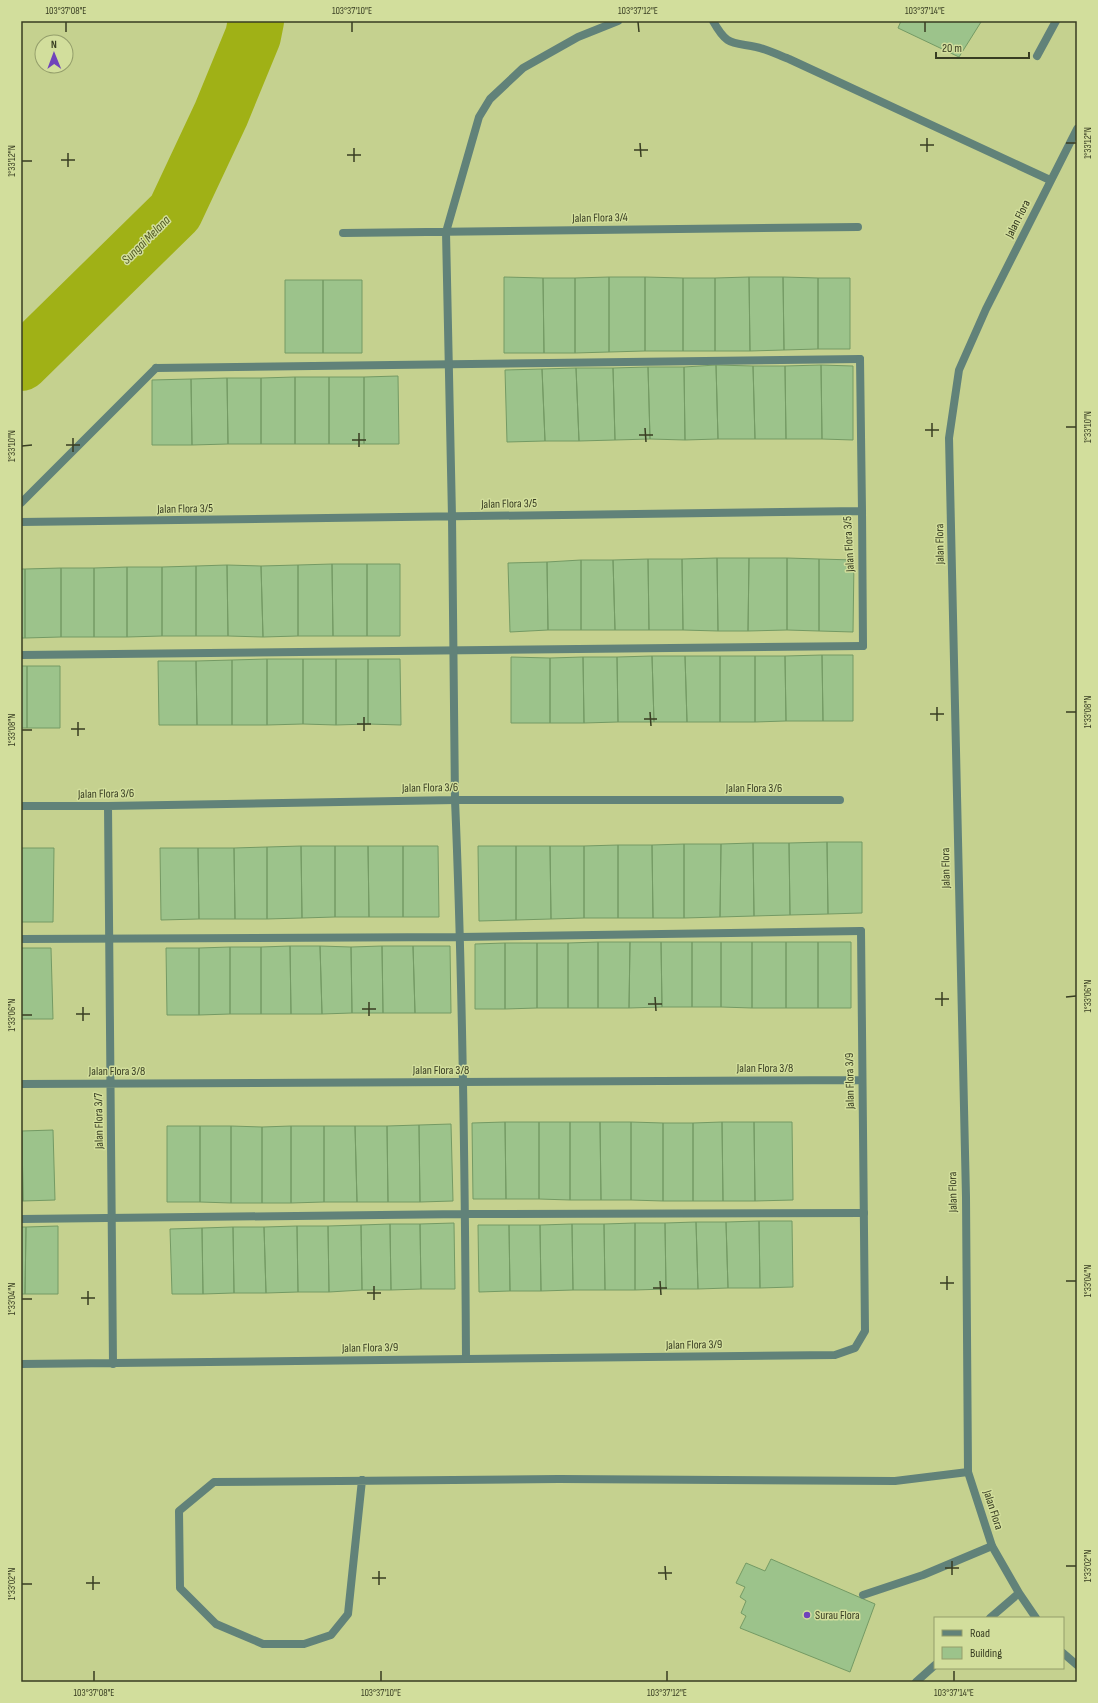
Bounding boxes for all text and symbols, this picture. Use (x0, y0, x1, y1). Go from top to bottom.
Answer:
text: 103°37'08"E (46, 5, 86, 17)
text: 103°37'10"E (332, 5, 372, 17)
text: 103°37'12"E (618, 5, 658, 17)
text: 103°37'14"E (905, 5, 945, 17)
north arrow (34, 34, 74, 74)
scale bar (936, 34, 1029, 60)
text: N (51, 38, 57, 51)
text: 20 m (942, 41, 962, 56)
text: 1°33'12"N (1082, 127, 1094, 159)
text: 1°33'12"N (6, 145, 18, 177)
street label: Jalan Flora (1002, 197, 1034, 241)
street label: Jalan Flora 3/4 (571, 210, 628, 226)
water label: Sungai Melana (118, 212, 174, 268)
text: 1°33'10"N (1082, 411, 1094, 443)
text: 1°33'10"N (6, 430, 18, 462)
street label: Jalan Flora 3/5 (480, 496, 537, 512)
street label: Jalan Flora 3/5 (156, 501, 213, 517)
street label: Jalan Flora 3/5 (840, 516, 858, 573)
street label: Jalan Flora (932, 523, 948, 565)
text: 1°33'08"N (1082, 696, 1094, 728)
text: 1°33'08"N (6, 714, 18, 746)
street label: Jalan Flora 3/6 (401, 780, 458, 796)
street label: Jalan Flora 3/6 (725, 781, 782, 796)
street label: Jalan Flora 3/6 (77, 786, 134, 802)
street label: Jalan Flora (938, 847, 954, 889)
text: 1°33'06"N (1082, 980, 1094, 1012)
text: 1°33'06"N (6, 999, 18, 1031)
street label: Jalan Flora 3/9 (842, 1053, 858, 1110)
street label: Jalan Flora 3/8 (736, 1061, 793, 1076)
street label: Jalan Flora 3/8 (412, 1063, 469, 1078)
street label: Jalan Flora 3/8 (88, 1064, 145, 1079)
street label: Jalan Flora 3/7 (91, 1093, 107, 1150)
street label: Jalan Flora (945, 1171, 961, 1213)
text: 1°33'04"N (1082, 1265, 1094, 1297)
text: 1°33'04"N (6, 1283, 18, 1315)
street label: Jalan Flora 3/9 (665, 1337, 722, 1353)
street label: Jalan Flora 3/9 (341, 1340, 398, 1356)
street label: Jalan Flora (979, 1487, 1007, 1532)
text: 1°33'02"N (1082, 1550, 1094, 1582)
text: 1°33'02"N (6, 1568, 18, 1600)
place label: Surau Flora (815, 1608, 860, 1623)
marker: Surau Flora (802, 1610, 812, 1620)
legend (934, 1617, 1064, 1669)
text: Road (970, 1626, 990, 1641)
text: Building (970, 1646, 1002, 1661)
text: 103°37'08"E (74, 1687, 114, 1699)
text: 103°37'10"E (361, 1687, 401, 1699)
text: 103°37'12"E (647, 1687, 687, 1699)
text: 103°37'14"E (934, 1687, 974, 1699)

